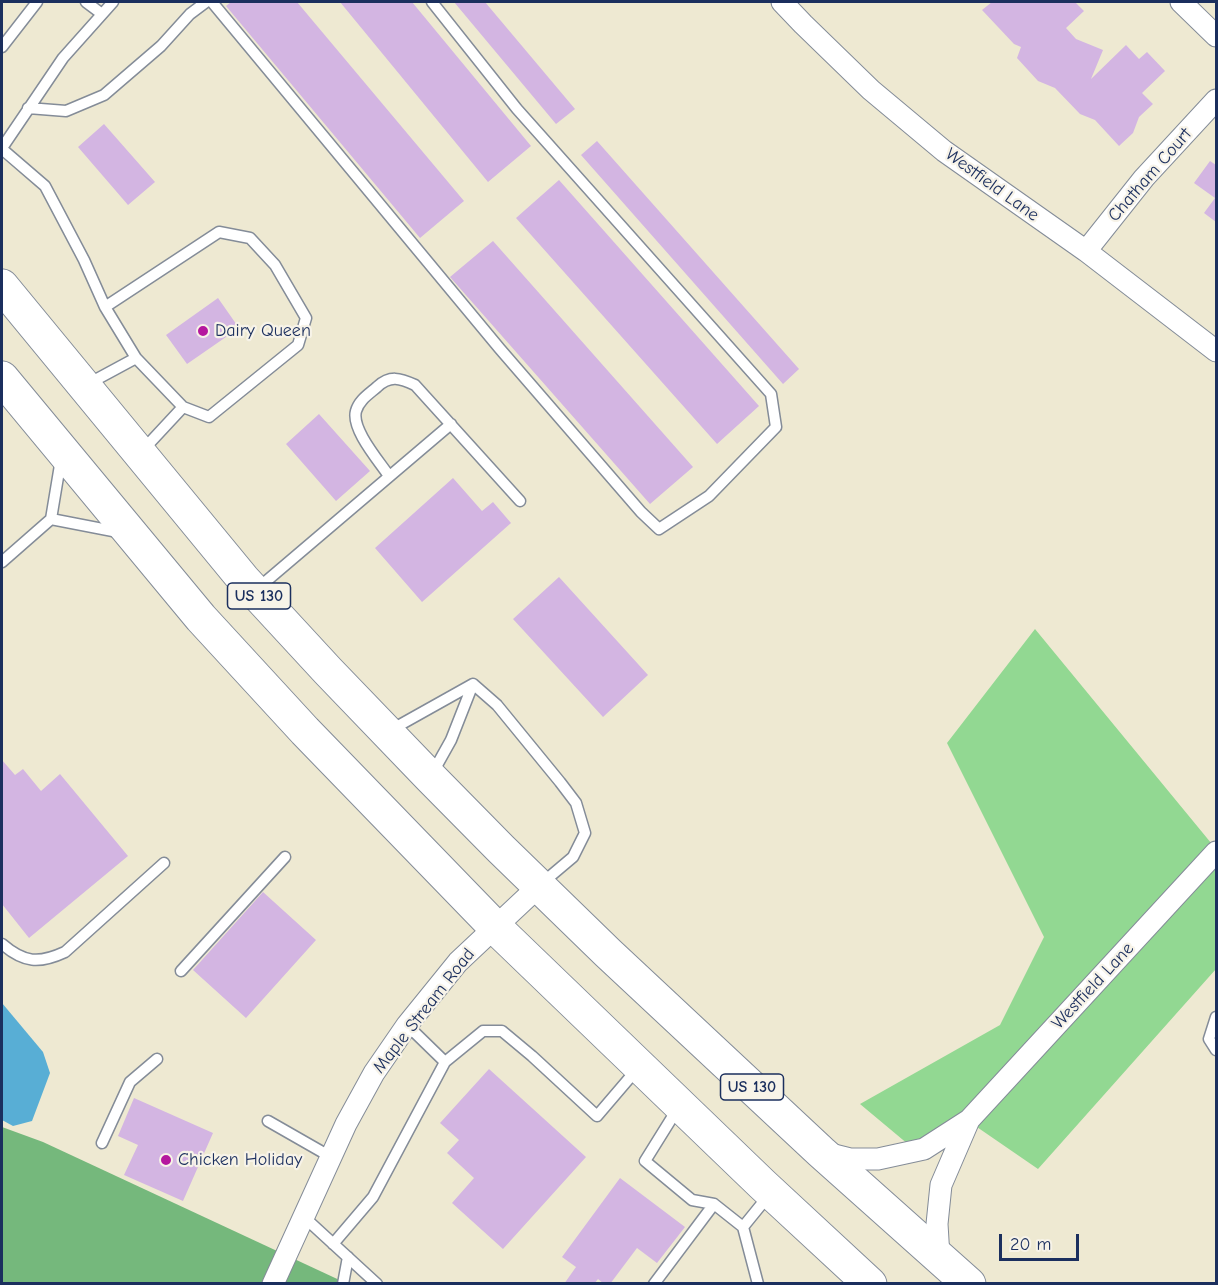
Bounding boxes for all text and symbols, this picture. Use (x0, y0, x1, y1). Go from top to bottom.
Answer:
street label: Chatham Court (1103, 124, 1197, 226)
street label: Westfield Lane (941, 144, 1043, 226)
place label: Dairy Queen (215, 320, 311, 342)
marker: Dairy Queen (196, 324, 210, 338)
road number: US 130 (228, 583, 290, 609)
street label: Westfield Lane (1047, 938, 1139, 1034)
street label: Maple Stream Road (368, 944, 480, 1078)
road number: US 130 (720, 1074, 783, 1100)
place label: Chicken Holiday (178, 1149, 302, 1171)
marker: Chicken Holiday (159, 1153, 173, 1167)
scale bar (1002, 1222, 1082, 1260)
text: 20 m (1010, 1234, 1051, 1255)

